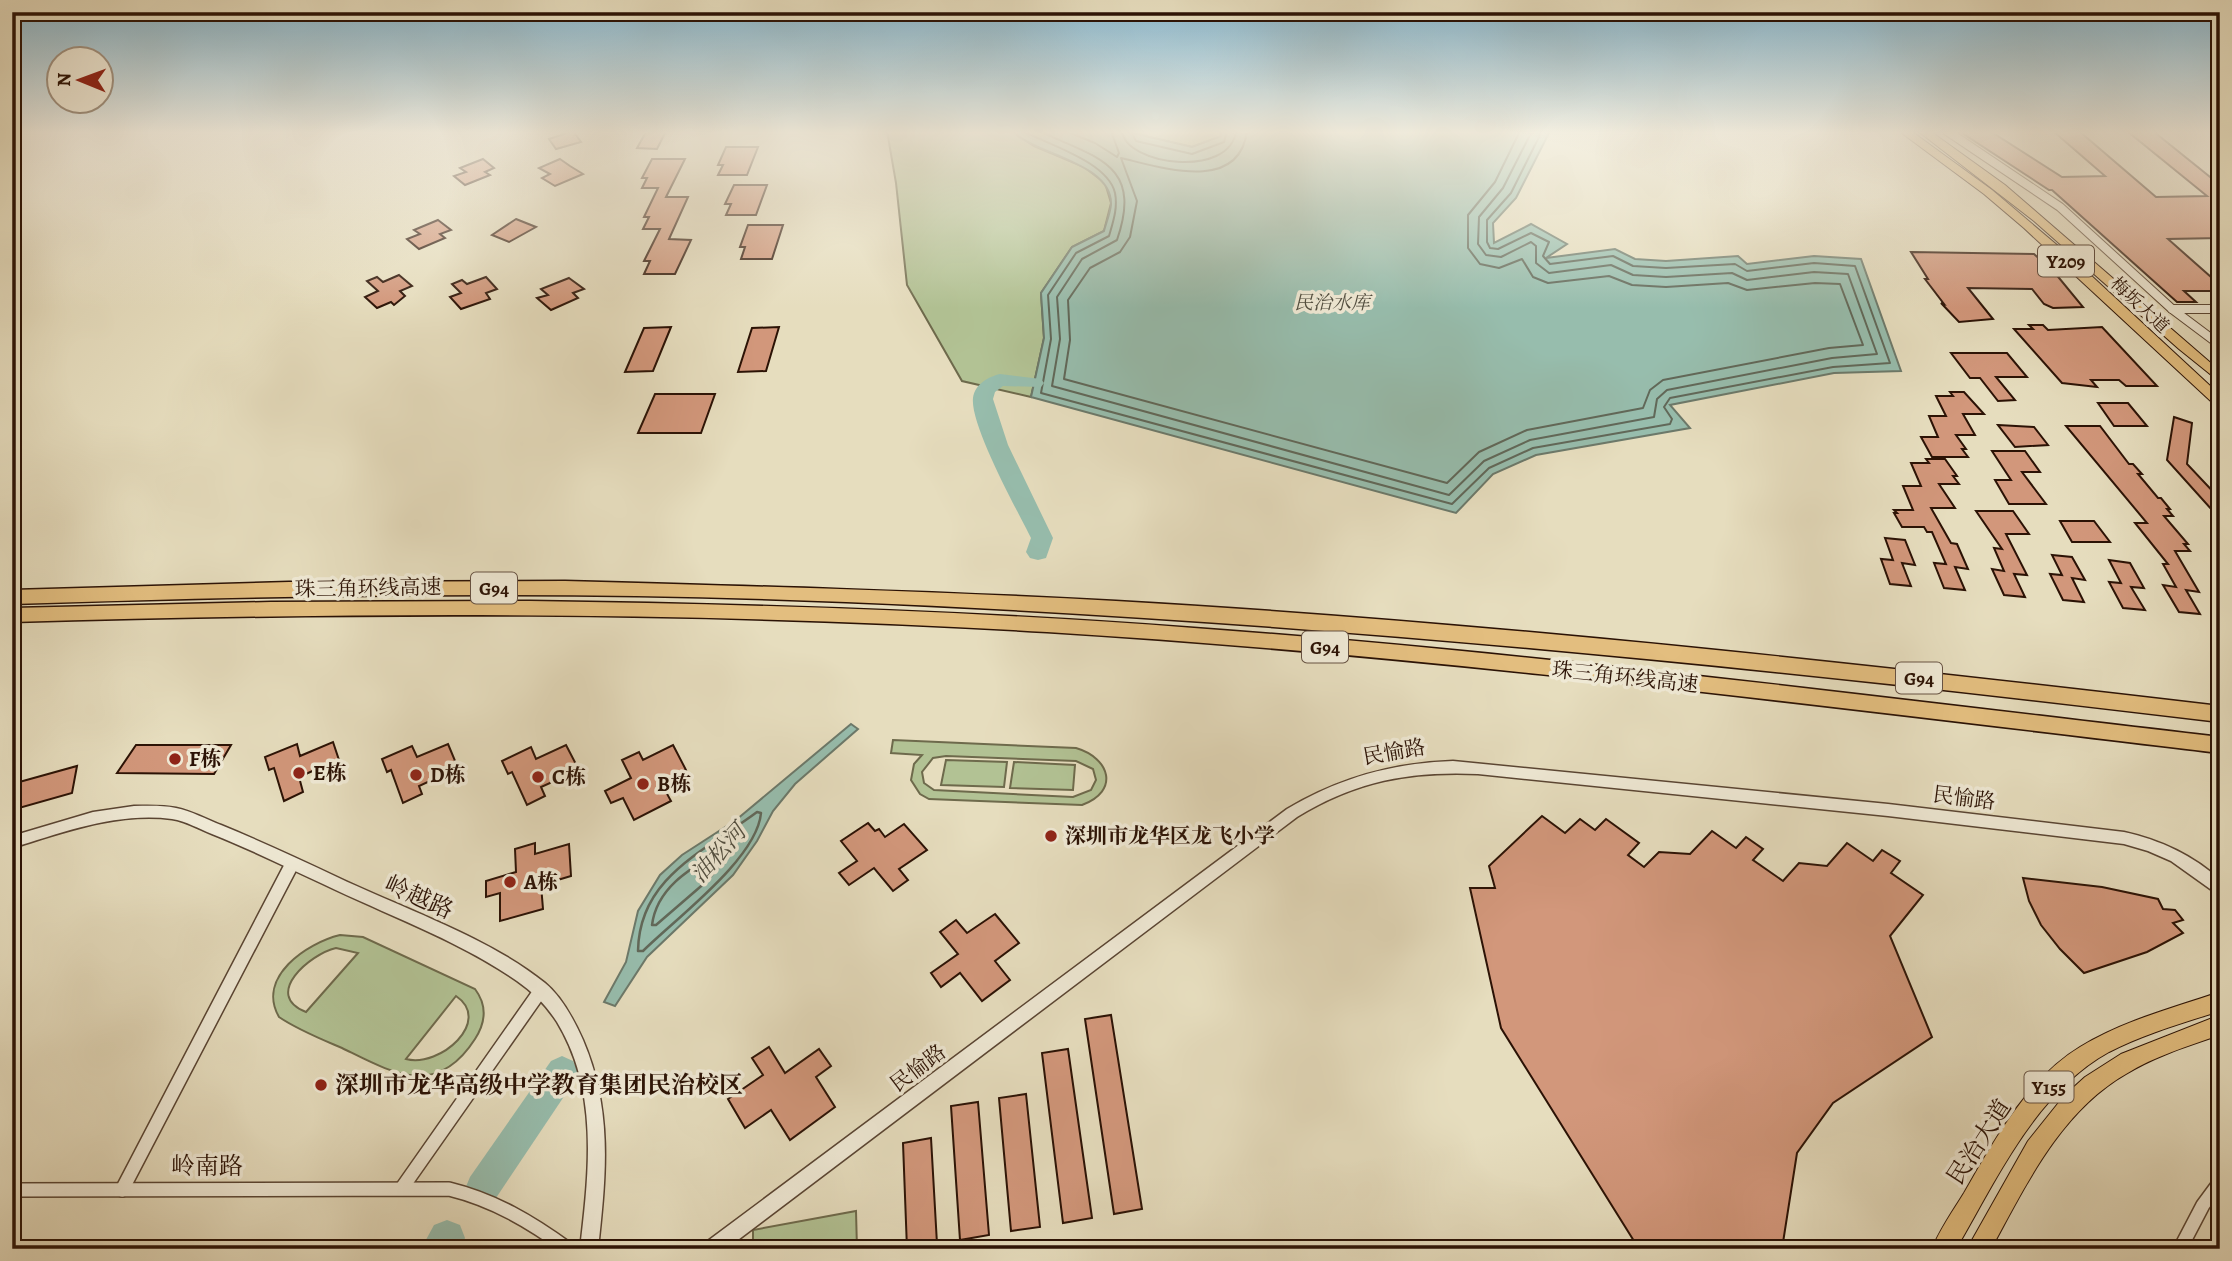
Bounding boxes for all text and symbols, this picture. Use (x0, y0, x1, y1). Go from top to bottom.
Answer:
north arrow (46, 46, 116, 116)
text: N (51, 72, 77, 87)
road number: Y209 (2038, 246, 2094, 276)
street label: 梅坂大道 (2105, 272, 2175, 338)
water label: 民治水库 (1294, 290, 1373, 316)
road number: G94 (471, 572, 517, 604)
street label: 珠三角环线高速 (294, 573, 442, 603)
road number: G94 (1302, 632, 1348, 662)
street label: 珠三角环线高速 (1550, 655, 1700, 699)
road number: G94 (1896, 663, 1942, 694)
street label: 民愉路 (1361, 733, 1427, 771)
place label: F栋 (189, 745, 221, 773)
marker: F栋 (167, 751, 183, 767)
place label: E栋 (313, 759, 347, 787)
place label: D栋 (430, 761, 466, 789)
place label: C栋 (552, 763, 586, 791)
marker: E栋 (291, 765, 307, 781)
marker: D栋 (408, 767, 424, 783)
marker: C栋 (530, 769, 546, 785)
place label: B栋 (657, 770, 691, 798)
marker: B栋 (635, 776, 651, 792)
street label: 民愉路 (1931, 780, 1997, 816)
water label: 油松河 (684, 814, 756, 889)
place label: 深圳市龙华区龙飞小学 (1065, 822, 1275, 850)
marker: 深圳市龙华区龙飞小学 (1043, 828, 1059, 844)
street label: 岭越路 (380, 868, 458, 926)
place label: A栋 (523, 868, 558, 896)
marker: A栋 (502, 874, 518, 890)
street label: 民愉路 (884, 1038, 952, 1098)
place label: 深圳市龙华高级中学教育集团民治校区 (335, 1069, 743, 1101)
road number: Y155 (2024, 1072, 2074, 1102)
marker: 深圳市龙华高级中学教育集团民治校区 (313, 1077, 329, 1093)
street label: 民治大道 (1939, 1093, 2019, 1191)
street label: 岭南路 (171, 1150, 243, 1182)

